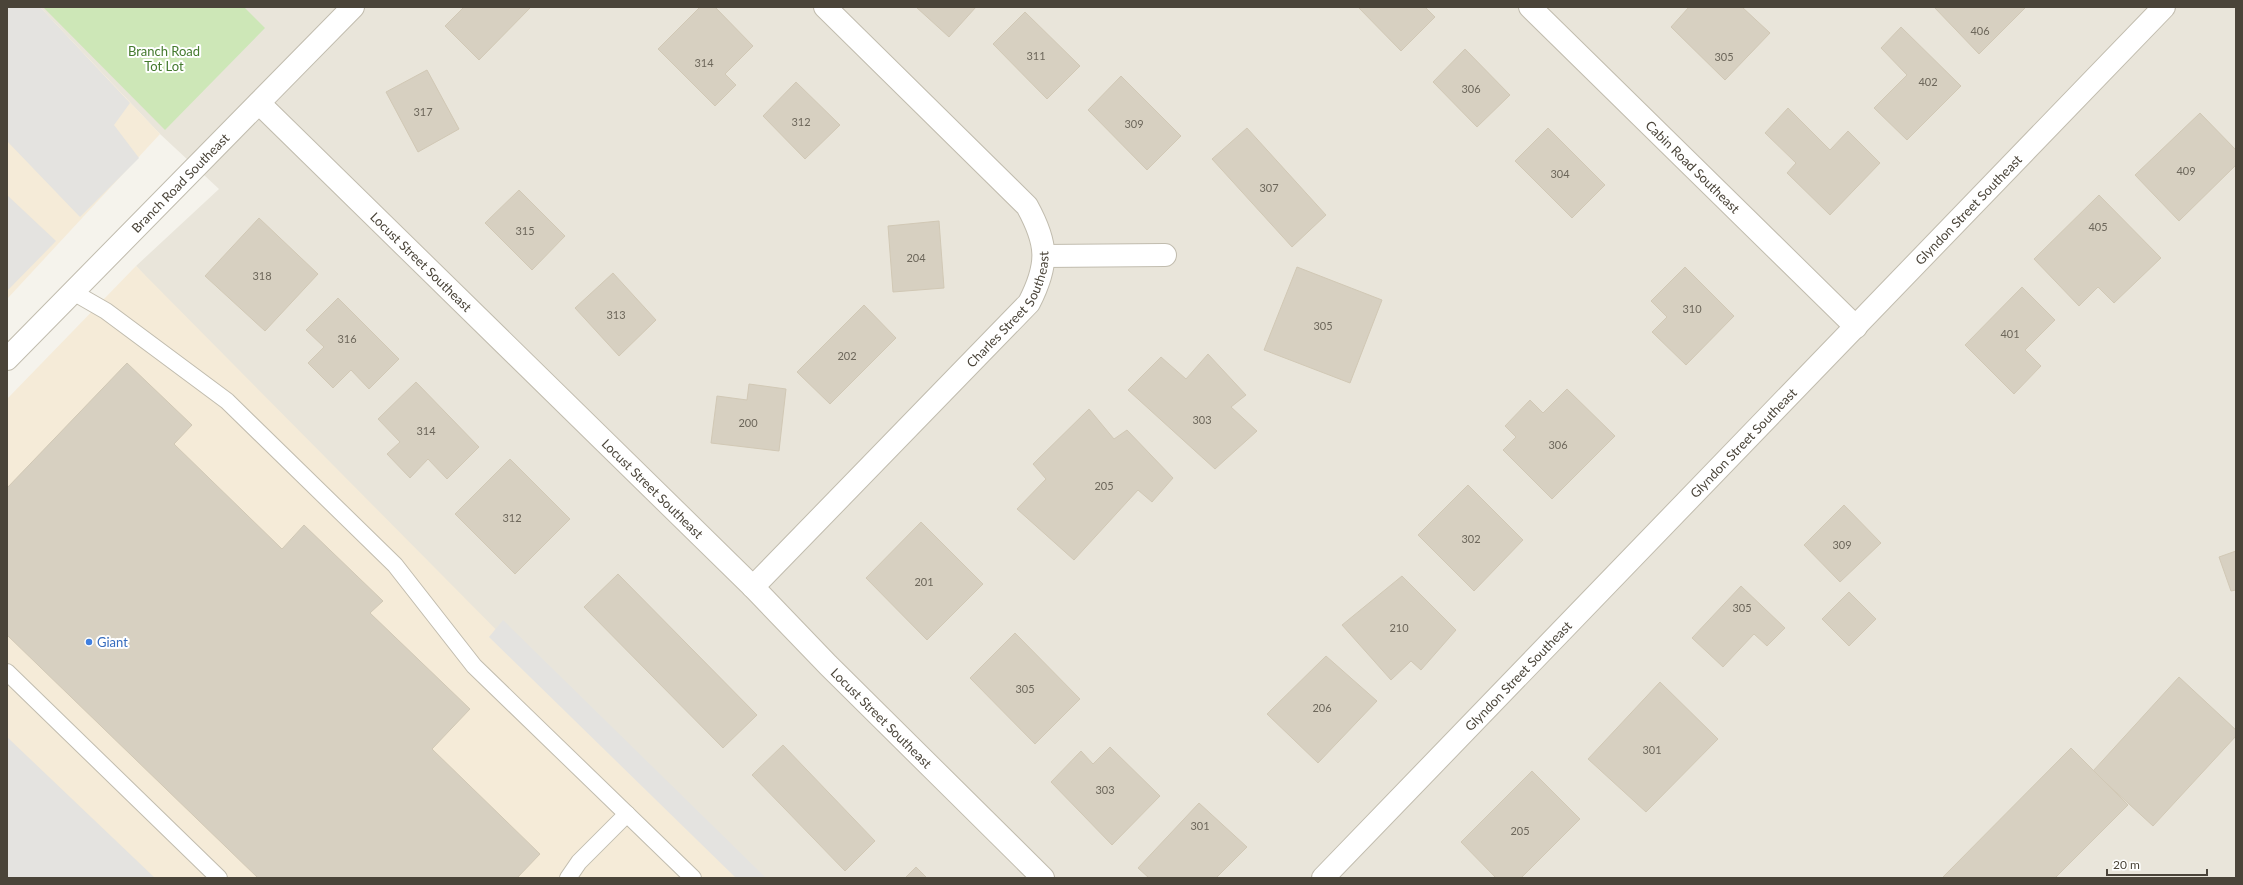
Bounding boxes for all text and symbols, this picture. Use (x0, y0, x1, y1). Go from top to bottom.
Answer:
house number: 406 (1970, 24, 1990, 37)
park label: Branch Road Tot Lot (128, 43, 200, 74)
house number: 311 (1026, 49, 1046, 62)
house number: 305 (1714, 50, 1734, 63)
house number: 314 (694, 56, 714, 69)
house number: 402 (1918, 75, 1938, 88)
house number: 306 (1461, 82, 1481, 95)
house number: 317 (413, 105, 433, 118)
house number: 312 (791, 115, 811, 128)
house number: 309 (1124, 117, 1144, 130)
street label: Cabin Road Southeast (1642, 117, 1743, 217)
street label: Branch Road Southeast (128, 130, 233, 236)
street label: Glyndon Street Southeast (1912, 151, 2025, 268)
house number: 409 (2176, 164, 2196, 177)
house number: 304 (1550, 167, 1570, 180)
house number: 307 (1259, 181, 1279, 194)
street label: Locust Street Southeast (367, 209, 475, 315)
house number: 405 (2088, 220, 2108, 233)
house number: 315 (515, 224, 535, 237)
house number: 204 (906, 251, 926, 264)
street label: Charles Street Southeast (963, 251, 1051, 371)
house number: 318 (252, 269, 272, 282)
house number: 310 (1682, 302, 1702, 315)
house number: 313 (606, 308, 626, 321)
house number: 305 (1313, 319, 1333, 332)
house number: 401 (2000, 327, 2020, 340)
house number: 316 (337, 332, 357, 345)
house number: 202 (837, 349, 857, 362)
street label: Glyndon Street Southeast (1687, 384, 1800, 501)
house number: 303 (1192, 413, 1212, 426)
house number: 200 (738, 416, 758, 429)
house number: 314 (416, 424, 436, 437)
street label: Locust Street Southeast (599, 435, 707, 542)
house number: 306 (1548, 438, 1568, 451)
house number: 205 (1094, 479, 1114, 492)
house number: 312 (502, 511, 522, 524)
house number: 302 (1461, 532, 1481, 545)
house number: 309 (1832, 538, 1852, 551)
house number: 201 (914, 575, 934, 588)
house number: 305 (1732, 601, 1752, 614)
street label: Glyndon Street Southeast (1462, 617, 1575, 734)
house number: 210 (1389, 621, 1409, 634)
place label: Giant (97, 634, 128, 650)
marker: Giant (84, 637, 94, 647)
street label: Locust Street Southeast (828, 665, 935, 772)
house number: 305 (1015, 682, 1035, 695)
house number: 206 (1312, 701, 1332, 714)
house number: 301 (1642, 743, 1662, 756)
house number: 303 (1095, 783, 1115, 796)
house number: 301 (1190, 819, 1210, 832)
house number: 205 (1510, 824, 1530, 837)
scale bar (2107, 851, 2207, 877)
text: 20 m (2113, 857, 2140, 872)

